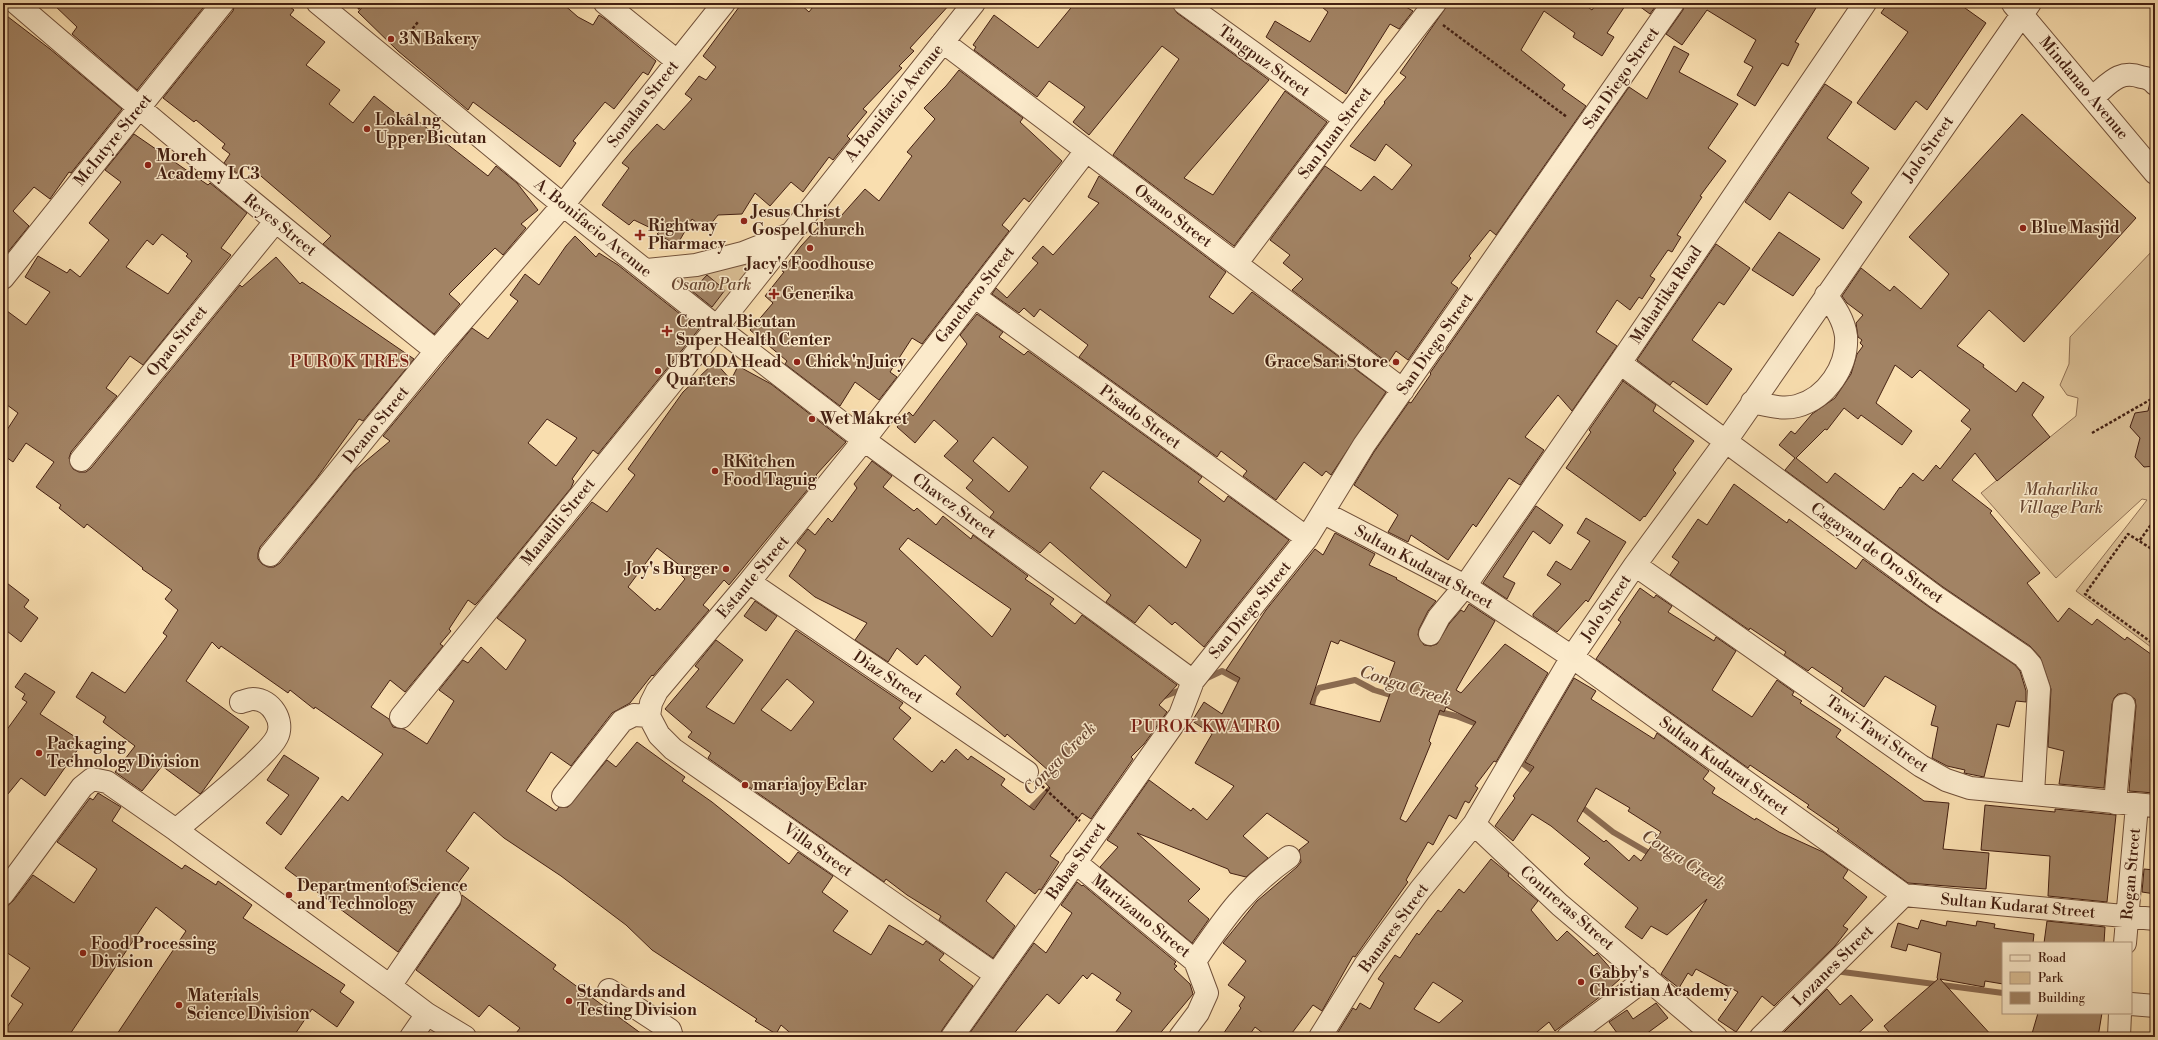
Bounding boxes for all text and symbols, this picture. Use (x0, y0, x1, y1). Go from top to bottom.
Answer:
street label: Tangpuz Street (1214, 21, 1314, 101)
street label: San Diego Street (1578, 23, 1664, 133)
place label: 3N Bakery (399, 29, 480, 49)
street label: Mindanao Avenue (2035, 32, 2133, 144)
marker: 3N Bakery (386, 34, 396, 44)
street label: A. Bonifacio Avenue (840, 40, 948, 167)
street label: Sonalan Street (603, 56, 683, 152)
street label: San Juan Street (1294, 83, 1376, 183)
street label: McIntyre Street (70, 90, 156, 190)
place label: Lokal ng Upper Bicutan (375, 110, 487, 148)
street label: Jolo Street (1897, 112, 1958, 187)
marker: Lokal ng Upper Bicutan (362, 124, 372, 134)
place label: Moreh Academy LC3 (155, 146, 260, 184)
marker: Moreh Academy LC3 (143, 160, 153, 170)
street label: A. Bonifacio Avenue (529, 174, 656, 282)
street label: Osano Street (1130, 180, 1216, 252)
street label: Reyes Street (239, 189, 321, 261)
place label: Jesus Christ Gospel Church (750, 202, 865, 240)
place label: Rightway Pharmacy (648, 216, 727, 254)
marker: Jesus Christ Gospel Church (739, 216, 749, 226)
place label: Blue Masjid (2031, 218, 2120, 238)
marker: Blue Masjid (2018, 223, 2028, 233)
marker: Rightway Pharmacy (635, 230, 645, 240)
street label: Ganchero Street (931, 242, 1019, 347)
street label: Maharlika Road (1626, 242, 1706, 348)
marker: Jacy's Foodhouse (805, 243, 815, 253)
place label: Jacy's Foodhouse (744, 254, 874, 274)
park label: Osano Park (671, 275, 751, 295)
place label: Generika (782, 284, 854, 304)
marker: Generika (769, 289, 779, 299)
street label: San Diego Street (1392, 289, 1478, 399)
street label: Opao Street (142, 301, 212, 381)
place label: Central Bicutan Super Health Center (676, 312, 831, 350)
marker: Central Bicutan Super Health Center (661, 325, 673, 337)
district label: PUROK TRES (290, 351, 410, 373)
place label: UBTODA Head Quarters (666, 352, 782, 390)
place label: Chick 'n Juicy (805, 352, 907, 372)
place label: Grace Sari Store (1264, 352, 1388, 372)
marker: Chick 'n Juicy (792, 357, 802, 367)
marker: Grace Sari Store (1391, 357, 1401, 367)
marker: UBTODA Head Quarters (653, 366, 663, 376)
street label: Pisado Street (1095, 381, 1185, 454)
street label: Deano Street (339, 382, 414, 468)
place label: Wet Makret (819, 409, 908, 429)
marker: Wet Makret (807, 414, 817, 424)
place label: RKitchen Food Taguig (723, 452, 817, 490)
marker: RKitchen Food Taguig (710, 466, 720, 476)
street label: Chavez Street (908, 469, 1000, 543)
street label: Manalili Street (517, 474, 600, 570)
park label: Maharlika Village Park (2019, 480, 2103, 518)
street label: Cagayan de Oro Street (1807, 498, 1948, 608)
street label: Sultan Kudarat Street (1351, 521, 1497, 614)
street label: Estante Street (713, 531, 794, 623)
street label: San Diego Street (1204, 557, 1296, 663)
place label: Joy's Burger (624, 559, 718, 579)
marker: Joy's Burger (721, 564, 731, 574)
street label: Jolo Street (1576, 570, 1636, 646)
street label: Diaz Street (849, 646, 927, 708)
water label: Conga Creek (1357, 661, 1454, 711)
street label: Tawi-Tawi Street (1822, 691, 1933, 777)
street label: Sultan Kudarat Street (1655, 712, 1793, 820)
district label: PUROK KWATRO (1131, 716, 1281, 738)
water label: Conga Creek (1019, 718, 1101, 800)
place label: Packaging Technology Division (47, 734, 199, 772)
marker: Packaging Technology Division (34, 748, 44, 758)
place label: maria joy Eclar (753, 775, 867, 795)
marker: maria joy Eclar (740, 780, 750, 790)
street label: Villa Street (779, 818, 857, 881)
street label: Babas Street (1041, 818, 1110, 905)
water label: Conga Creek (1637, 825, 1729, 895)
street label: Rogan Street (2117, 827, 2145, 921)
street label: Contreras Street (1516, 861, 1619, 955)
street label: Martizano Street (1087, 870, 1195, 962)
place label: Department of Science and Technology (297, 876, 468, 914)
street label: Banares Street (1354, 879, 1433, 977)
street label: Sultan Kudarat Street (1940, 889, 2097, 923)
marker: Department of Science and Technology (284, 890, 294, 900)
street label: Lozanes Street (1788, 921, 1878, 1011)
place label: Food Processing Division (91, 934, 217, 972)
legend (2002, 942, 2132, 1014)
marker: Food Processing Division (78, 948, 88, 958)
text: Road (2038, 951, 2066, 966)
place label: Gabby's Christian Academy (1589, 963, 1733, 1001)
text: Park (2038, 971, 2064, 986)
marker: Gabby's Christian Academy (1576, 977, 1586, 987)
place label: Standards and Testing Division (577, 982, 697, 1020)
place label: Materials Science Division (187, 986, 310, 1024)
text: Building (2037, 991, 2086, 1006)
marker: Standards and Testing Division (564, 996, 574, 1006)
marker: Materials Science Division (174, 1000, 184, 1010)

